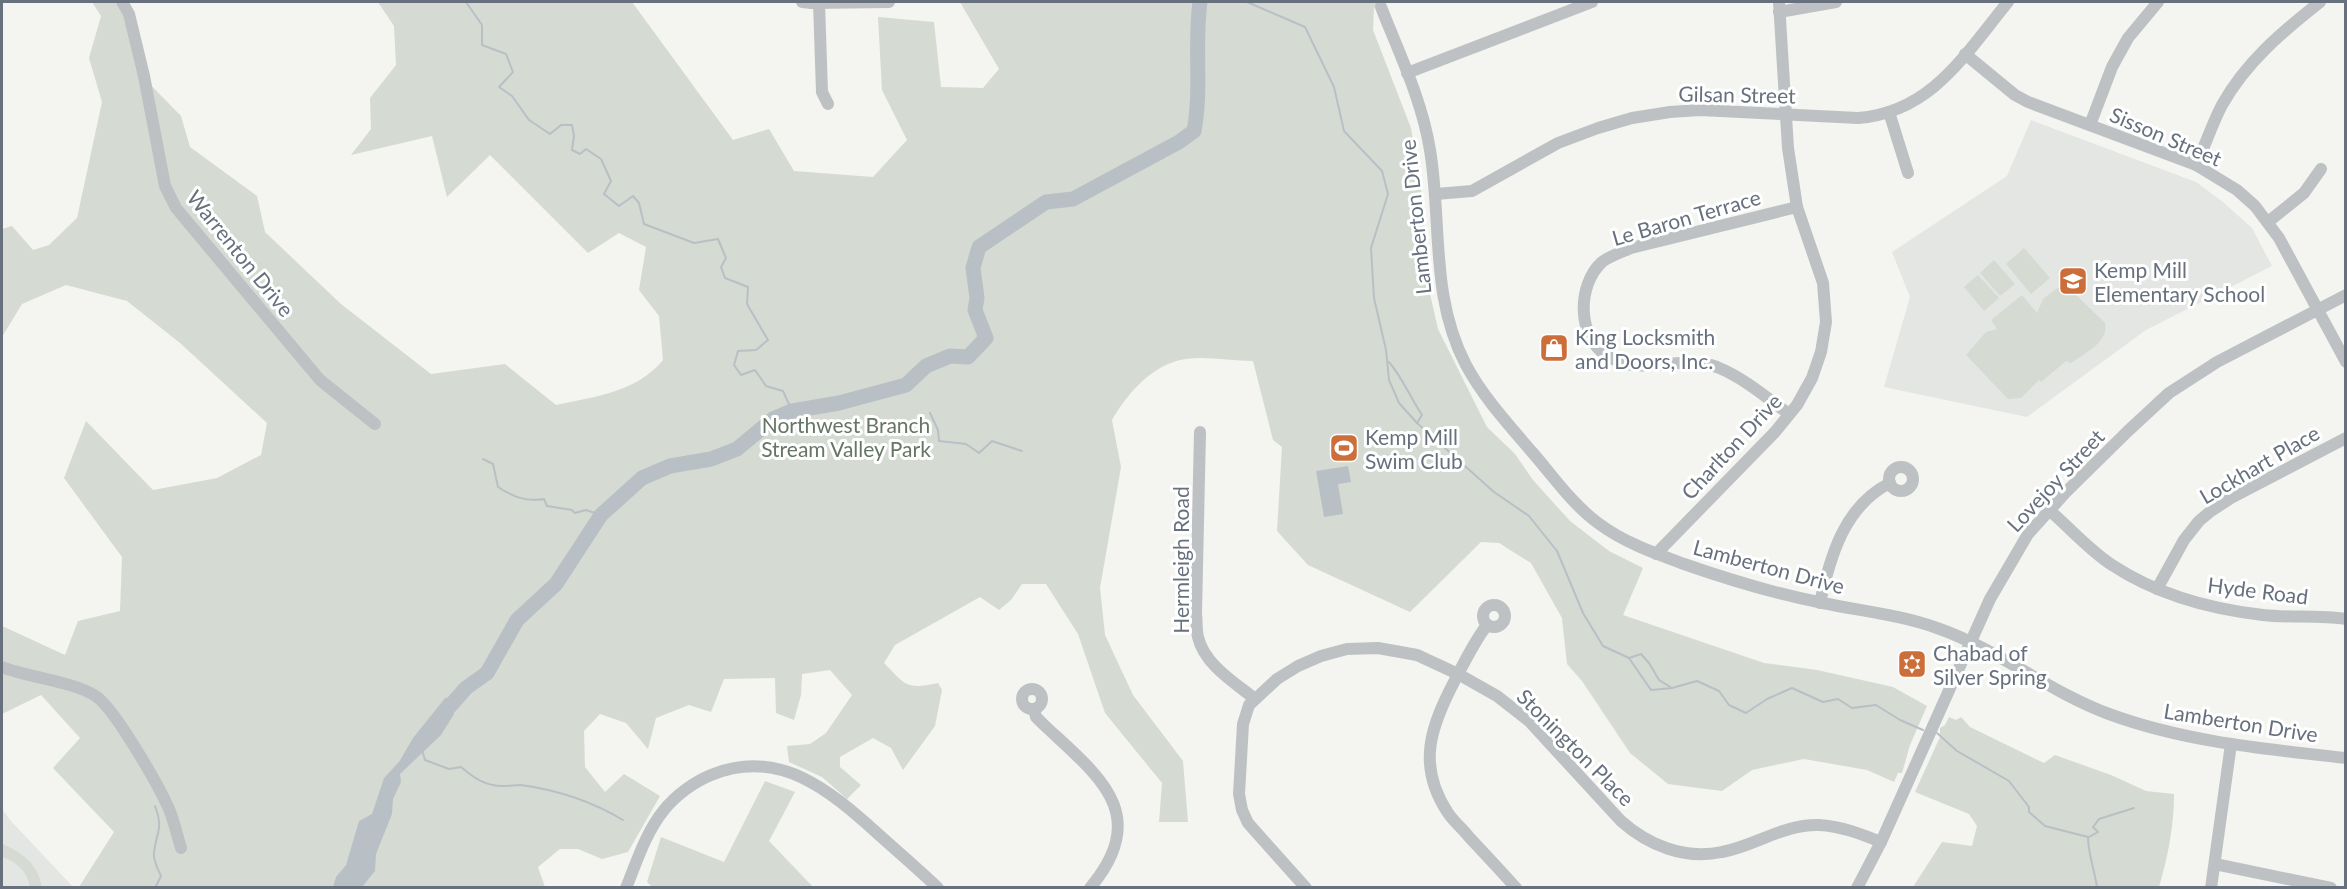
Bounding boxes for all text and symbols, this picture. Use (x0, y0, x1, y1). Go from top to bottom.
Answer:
street label: Gilsan Street (1678, 80, 1796, 108)
street label: Sisson Street (2106, 101, 2226, 171)
street label: Lamberton Drive (1394, 138, 1436, 296)
street label: Le Baron Terrace (1609, 184, 1763, 250)
street label: Warrenton Drive (182, 185, 300, 321)
place label: Kemp Mill Elementary School (2094, 257, 2265, 306)
school or university icon: Kemp Mill Elementary School (2057, 265, 2089, 297)
place label: King Locksmith and Doors, Inc. (1575, 324, 1715, 373)
shop icon: King Locksmith and Doors, Inc. (1538, 332, 1570, 364)
street label: Charlton Drive (1676, 388, 1786, 504)
park label: Northwest Branch Stream Valley Park (761, 412, 931, 461)
street label: Lockhart Place (2195, 420, 2323, 508)
street label: Lovejoy Street (2001, 423, 2109, 536)
place label: Kemp Mill Swim Club (1365, 424, 1463, 473)
sports icon: Kemp Mill Swim Club (1328, 432, 1360, 464)
street label: Hermleigh Road (1168, 486, 1193, 634)
street label: Lamberton Drive (1691, 534, 1847, 598)
street label: Hyde Road (2206, 571, 2310, 609)
place label: Chabad of Silver Spring (1933, 640, 2047, 689)
synagogue icon: Chabad of Silver Spring (1896, 648, 1928, 680)
street label: Stonington Place (1512, 683, 1640, 811)
street label: Lamberton Drive (2162, 697, 2320, 747)

